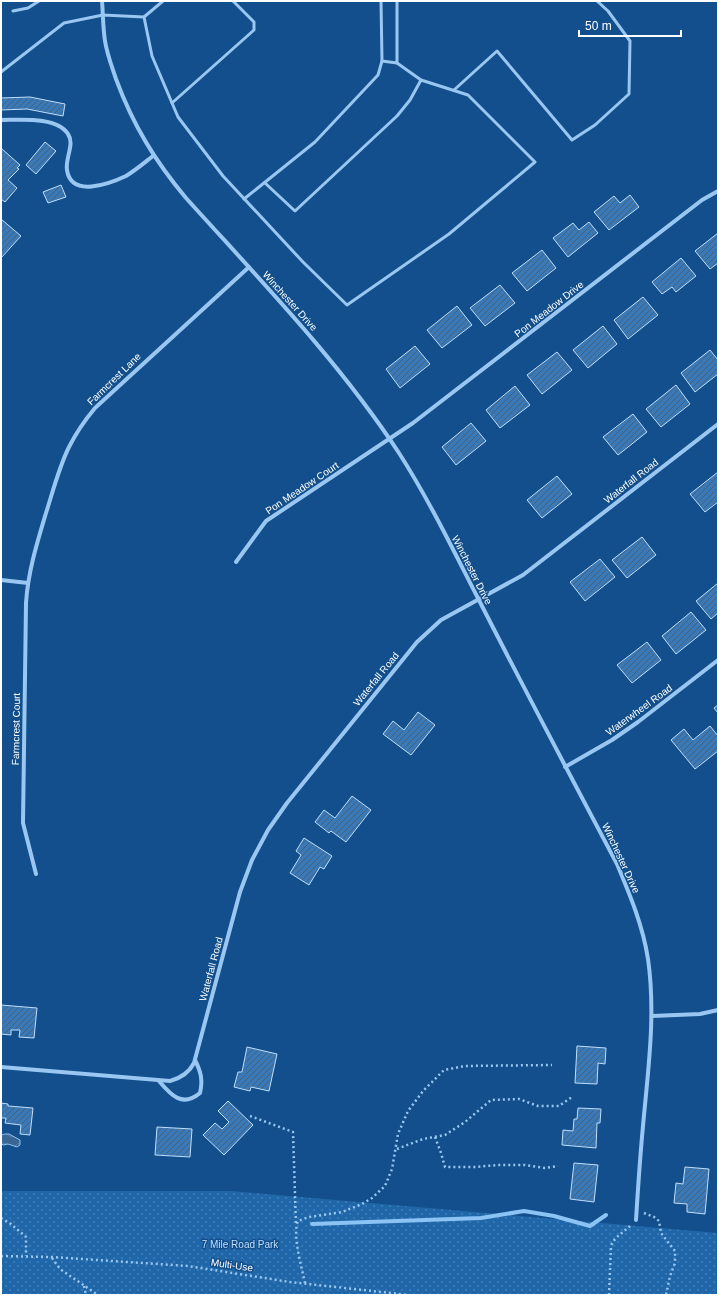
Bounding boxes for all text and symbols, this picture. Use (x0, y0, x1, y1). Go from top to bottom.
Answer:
scale bar (579, 12, 681, 38)
text: 50 m (585, 19, 612, 33)
street label: Winchester Drive (260, 269, 320, 333)
street label: Pon Meadow Drive (512, 278, 586, 339)
street label: Farmcrest Lane (85, 350, 143, 407)
street label: Waterfall Road (602, 456, 660, 506)
street label: Pon Meadow Court (263, 459, 341, 516)
street label: Winchester Drive (450, 534, 494, 607)
street label: Waterfall Road (351, 650, 401, 708)
street label: Waterwheel Road (604, 682, 674, 738)
street label: Farmcrest Court (10, 693, 22, 765)
street label: Winchester Drive (600, 821, 642, 895)
street label: Waterfall Road (197, 936, 225, 1002)
park label: 7 Mile Road Park (202, 1239, 279, 1250)
street label: Multi-Use (210, 1257, 254, 1273)

